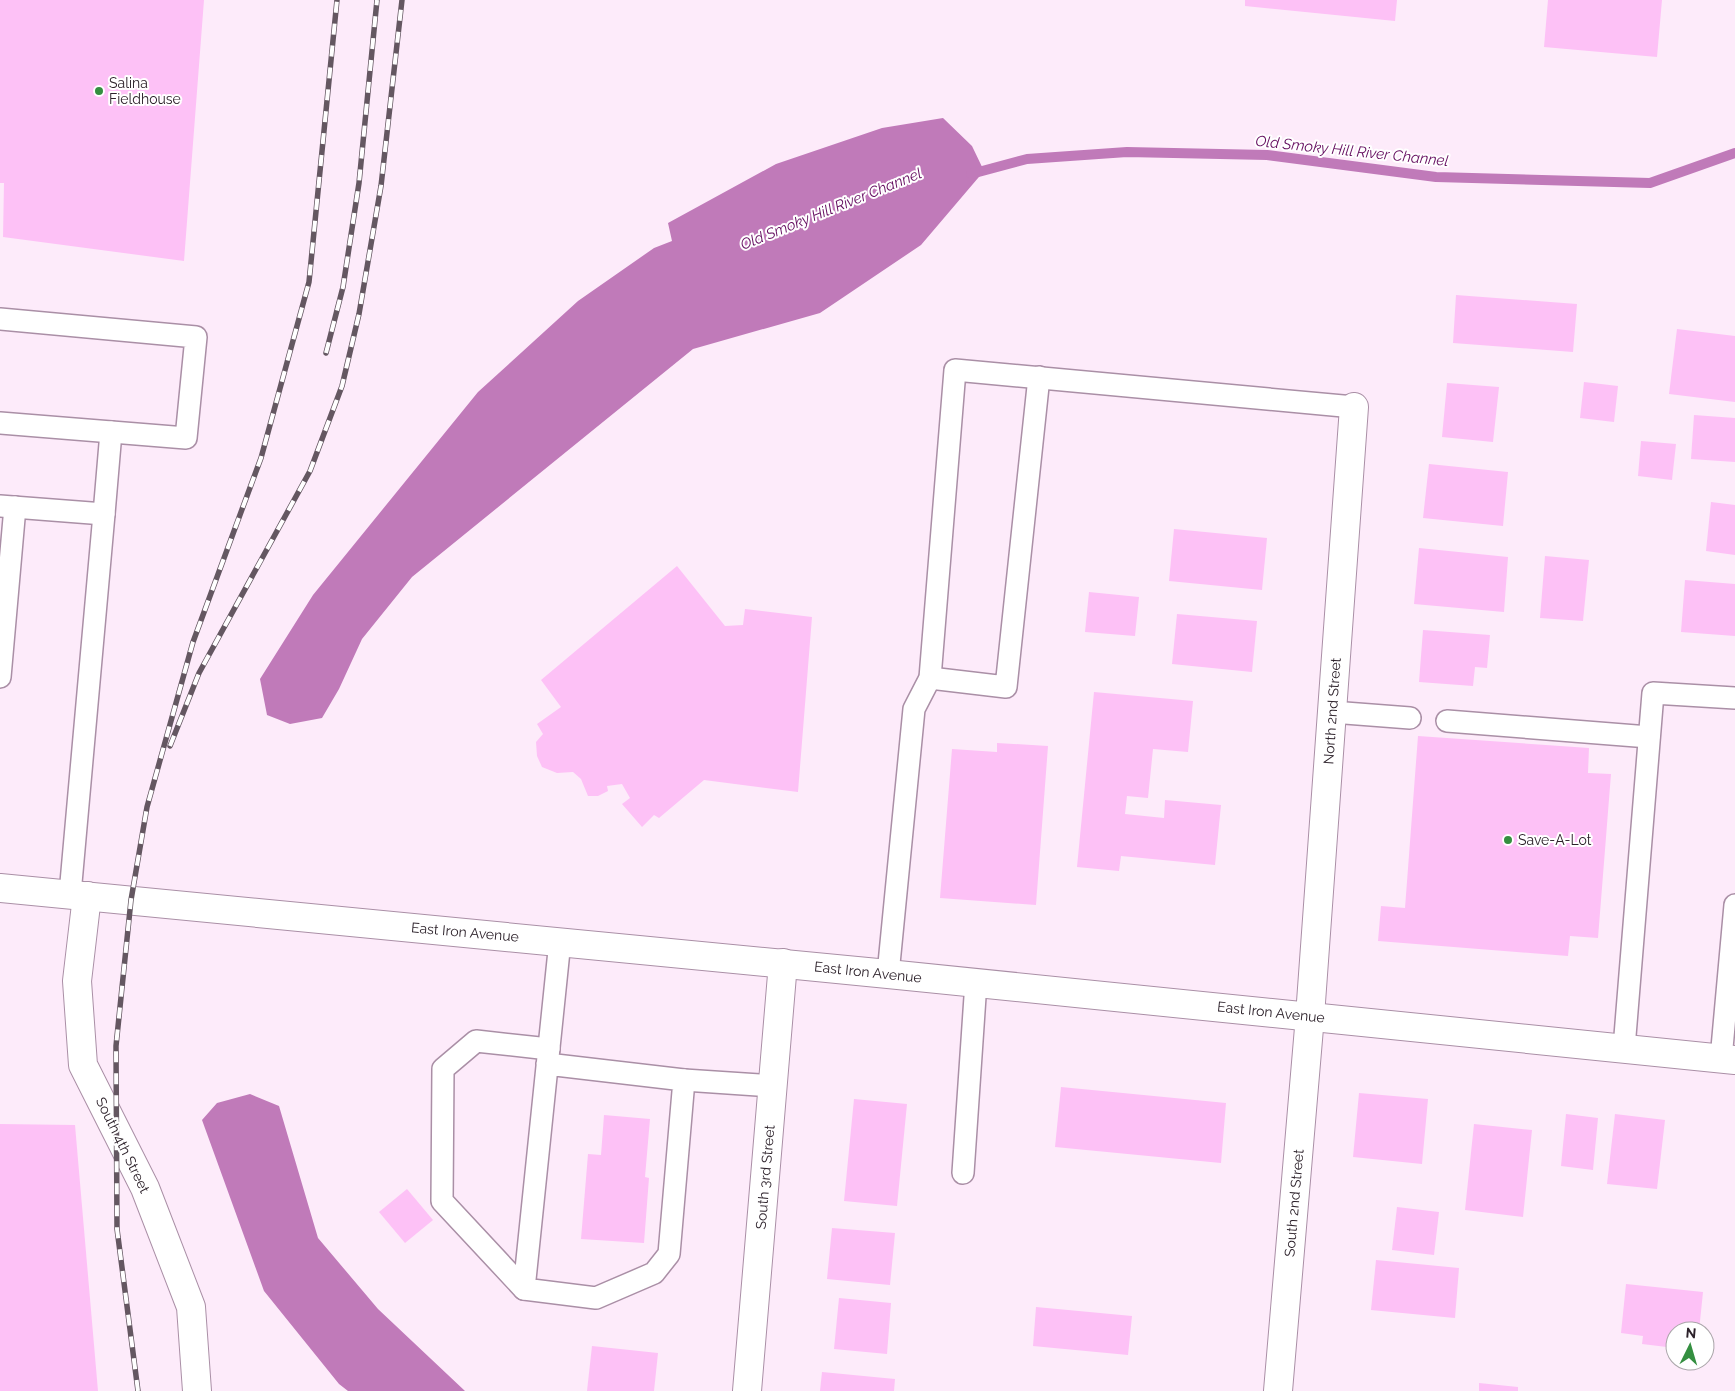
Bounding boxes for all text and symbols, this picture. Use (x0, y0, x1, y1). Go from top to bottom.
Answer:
place label: Salina Fieldhouse (109, 75, 181, 107)
marker: Salina Fieldhouse (93, 85, 105, 97)
water label: Old Smoky Hill River Channel (1255, 132, 1449, 170)
water label: Old Smoky Hill River Channel (738, 164, 924, 254)
street label: North 2nd Street (1320, 657, 1344, 765)
place label: Save-A-Lot (1518, 832, 1592, 848)
marker: Save-A-Lot (1502, 834, 1514, 846)
street label: East Iron Avenue (410, 919, 520, 945)
street label: East Iron Avenue (813, 958, 923, 986)
street label: East Iron Avenue (1216, 998, 1326, 1026)
street label: South 4th Street (93, 1095, 153, 1196)
street label: South 3rd Street (752, 1124, 778, 1230)
street label: South 2nd Street (1281, 1148, 1307, 1258)
north arrow (1665, 1321, 1715, 1371)
text: N (1685, 1325, 1697, 1341)

